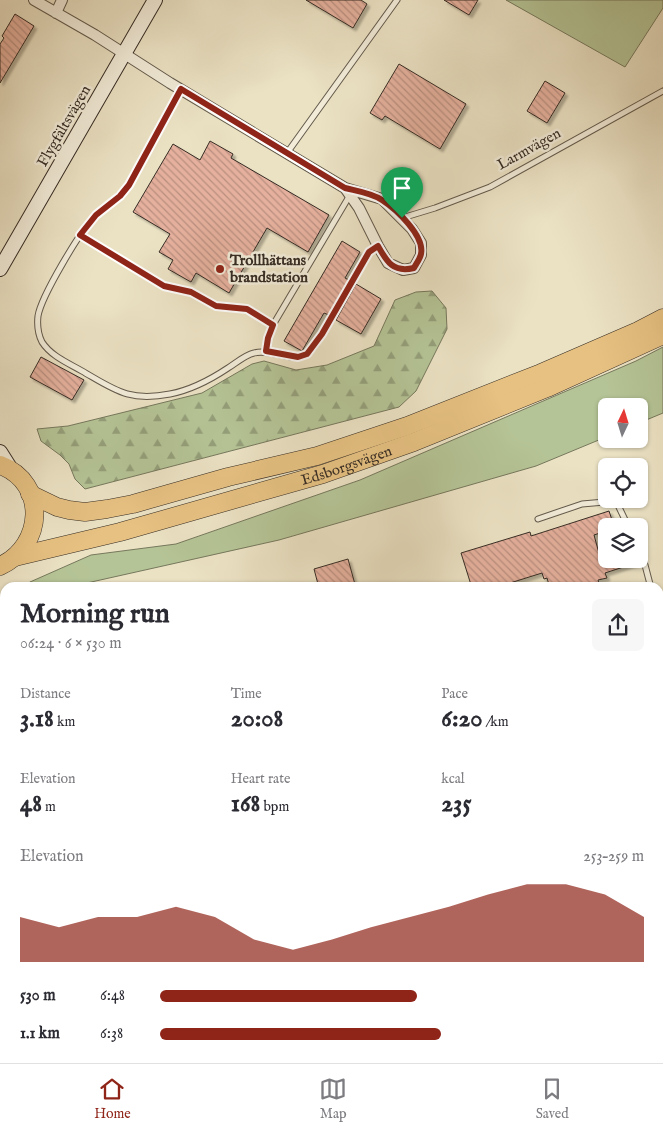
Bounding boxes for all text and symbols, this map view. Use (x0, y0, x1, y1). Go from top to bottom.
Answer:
street label: Flygfältsvägen (33, 82, 95, 170)
street label: Larmvägen (494, 124, 564, 174)
pin (381, 167, 423, 218)
icon: arrive (388, 174, 416, 202)
place label: Trollhättans brandstation (229, 251, 308, 287)
marker: Trollhättans brandstation (214, 263, 226, 275)
north arrow (598, 398, 648, 448)
map controls (598, 398, 648, 568)
street label: Edsborgsvägen (299, 441, 394, 489)
button: locate (598, 458, 648, 508)
button: layers (598, 518, 648, 568)
text: Morning run (20, 597, 170, 632)
button: share (592, 599, 644, 651)
text: 06:24 · 6 × 530 m (20, 634, 122, 654)
text: Distance (20, 685, 71, 703)
text: Time (231, 685, 262, 703)
text: Pace (441, 685, 468, 703)
text: 3.18 (20, 703, 54, 735)
text: 20:08 (231, 703, 283, 735)
text: 6:20 (441, 703, 482, 735)
text: km (54, 713, 75, 731)
text: /km (482, 713, 509, 731)
text: Elevation (20, 770, 76, 788)
text: Heart rate (231, 770, 290, 788)
text: kcal (441, 770, 465, 788)
text: 48 (20, 788, 42, 820)
text: 168 (231, 788, 260, 820)
text: 235 (441, 788, 471, 820)
text: m (42, 798, 56, 816)
text: bpm (260, 798, 289, 816)
text: Elevation (20, 847, 83, 867)
text: 253–259 m (583, 847, 644, 867)
text: 530 m (20, 986, 55, 1006)
text: 6:48 (100, 986, 125, 1006)
text: 1.1 km (20, 1024, 60, 1044)
text: 6:38 (100, 1024, 123, 1044)
tab: Home (94, 1075, 131, 1123)
tab: Map (319, 1075, 347, 1123)
tab: Saved (536, 1075, 569, 1123)

